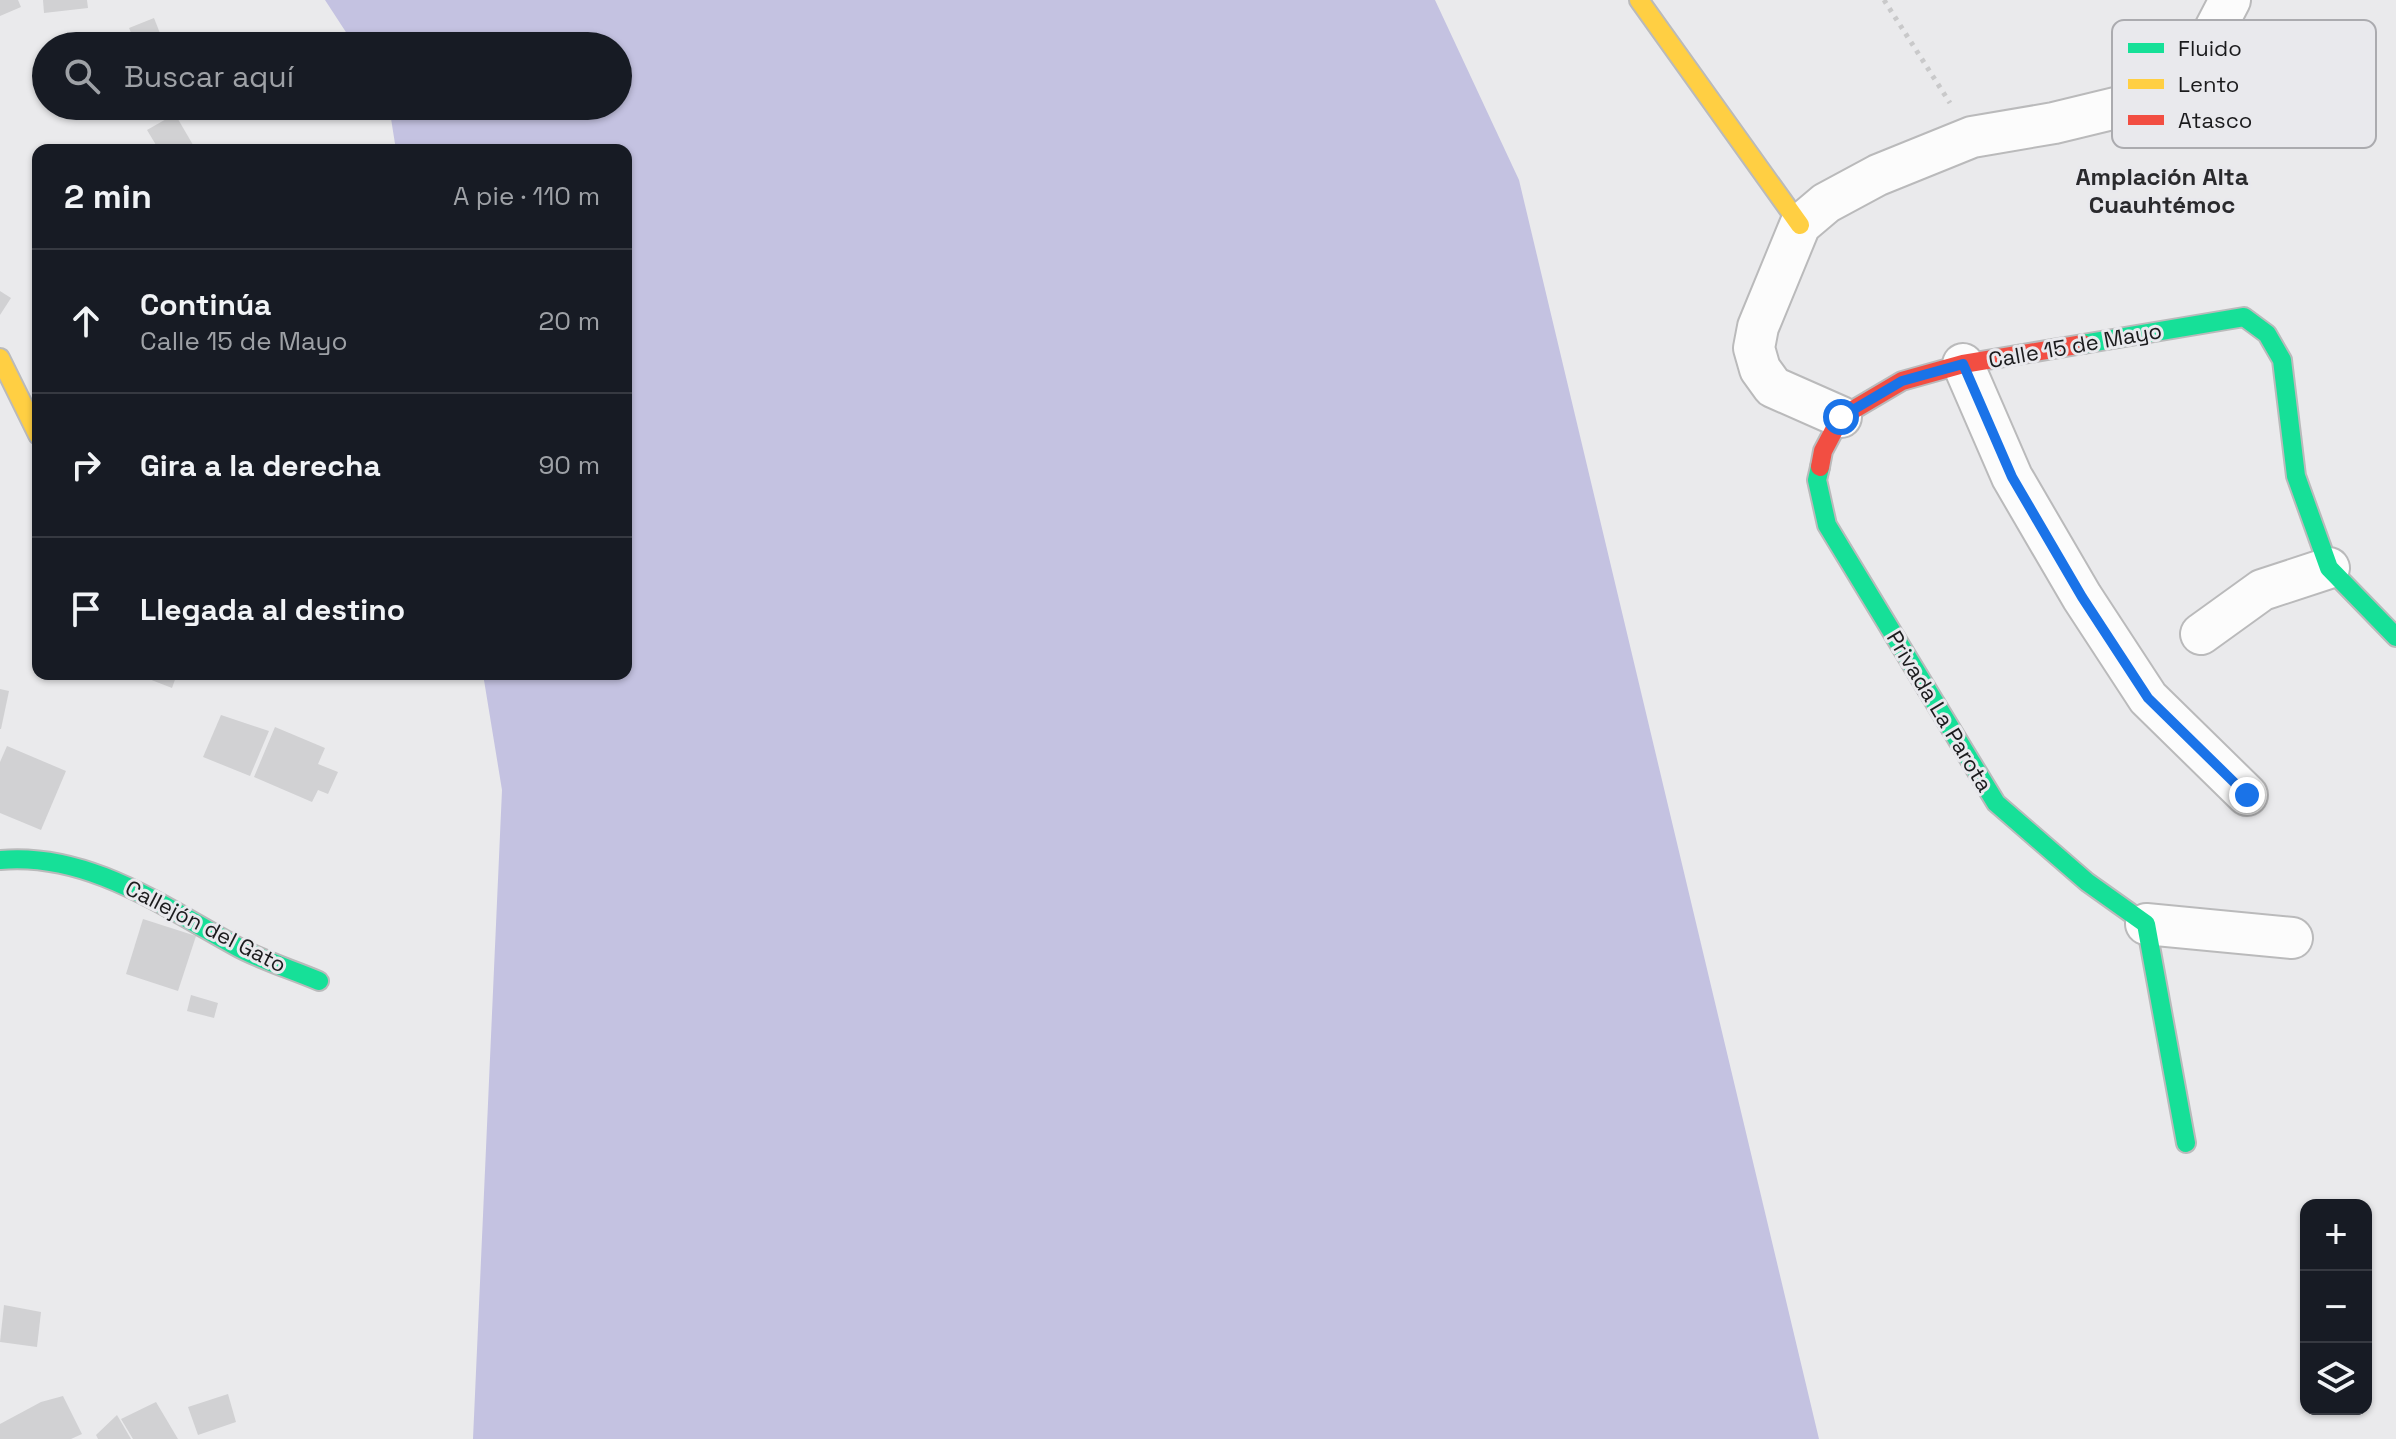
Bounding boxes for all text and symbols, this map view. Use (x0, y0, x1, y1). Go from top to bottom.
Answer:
legend (2112, 20, 2376, 148)
search box (32, 32, 632, 120)
text: Fluido (2178, 34, 2242, 62)
icon: search (60, 54, 104, 98)
text: Buscar aquí (124, 57, 294, 96)
text: Lento (2178, 70, 2239, 98)
text: Atasco (2178, 106, 2252, 134)
district label: Amplación Alta Cuauhtémoc (2075, 161, 2249, 220)
text: 2 min (64, 175, 152, 218)
text: A pie · 110 m (453, 179, 600, 213)
text: Continúa (140, 285, 271, 324)
icon: ahead (64, 299, 108, 343)
text: 20 m (539, 304, 600, 338)
street label: Calle 15 de Mayo (1986, 316, 2164, 374)
text: Calle 15 de Mayo (140, 324, 348, 358)
route start (1823, 399, 1859, 435)
icon: right (64, 443, 108, 487)
text: Gira a la derecha (140, 446, 381, 485)
text: 90 m (538, 448, 600, 482)
icon: arrive (64, 587, 108, 631)
text: Llegada al destino (140, 590, 405, 629)
street label: Privada La Parota (1881, 625, 1999, 797)
route end (2229, 777, 2265, 813)
street label: Callejón del Gato (121, 873, 291, 979)
map controls (2300, 1199, 2372, 1415)
button: + (2300, 1199, 2372, 1271)
button: − (2300, 1271, 2372, 1343)
button: layers (2300, 1343, 2372, 1415)

